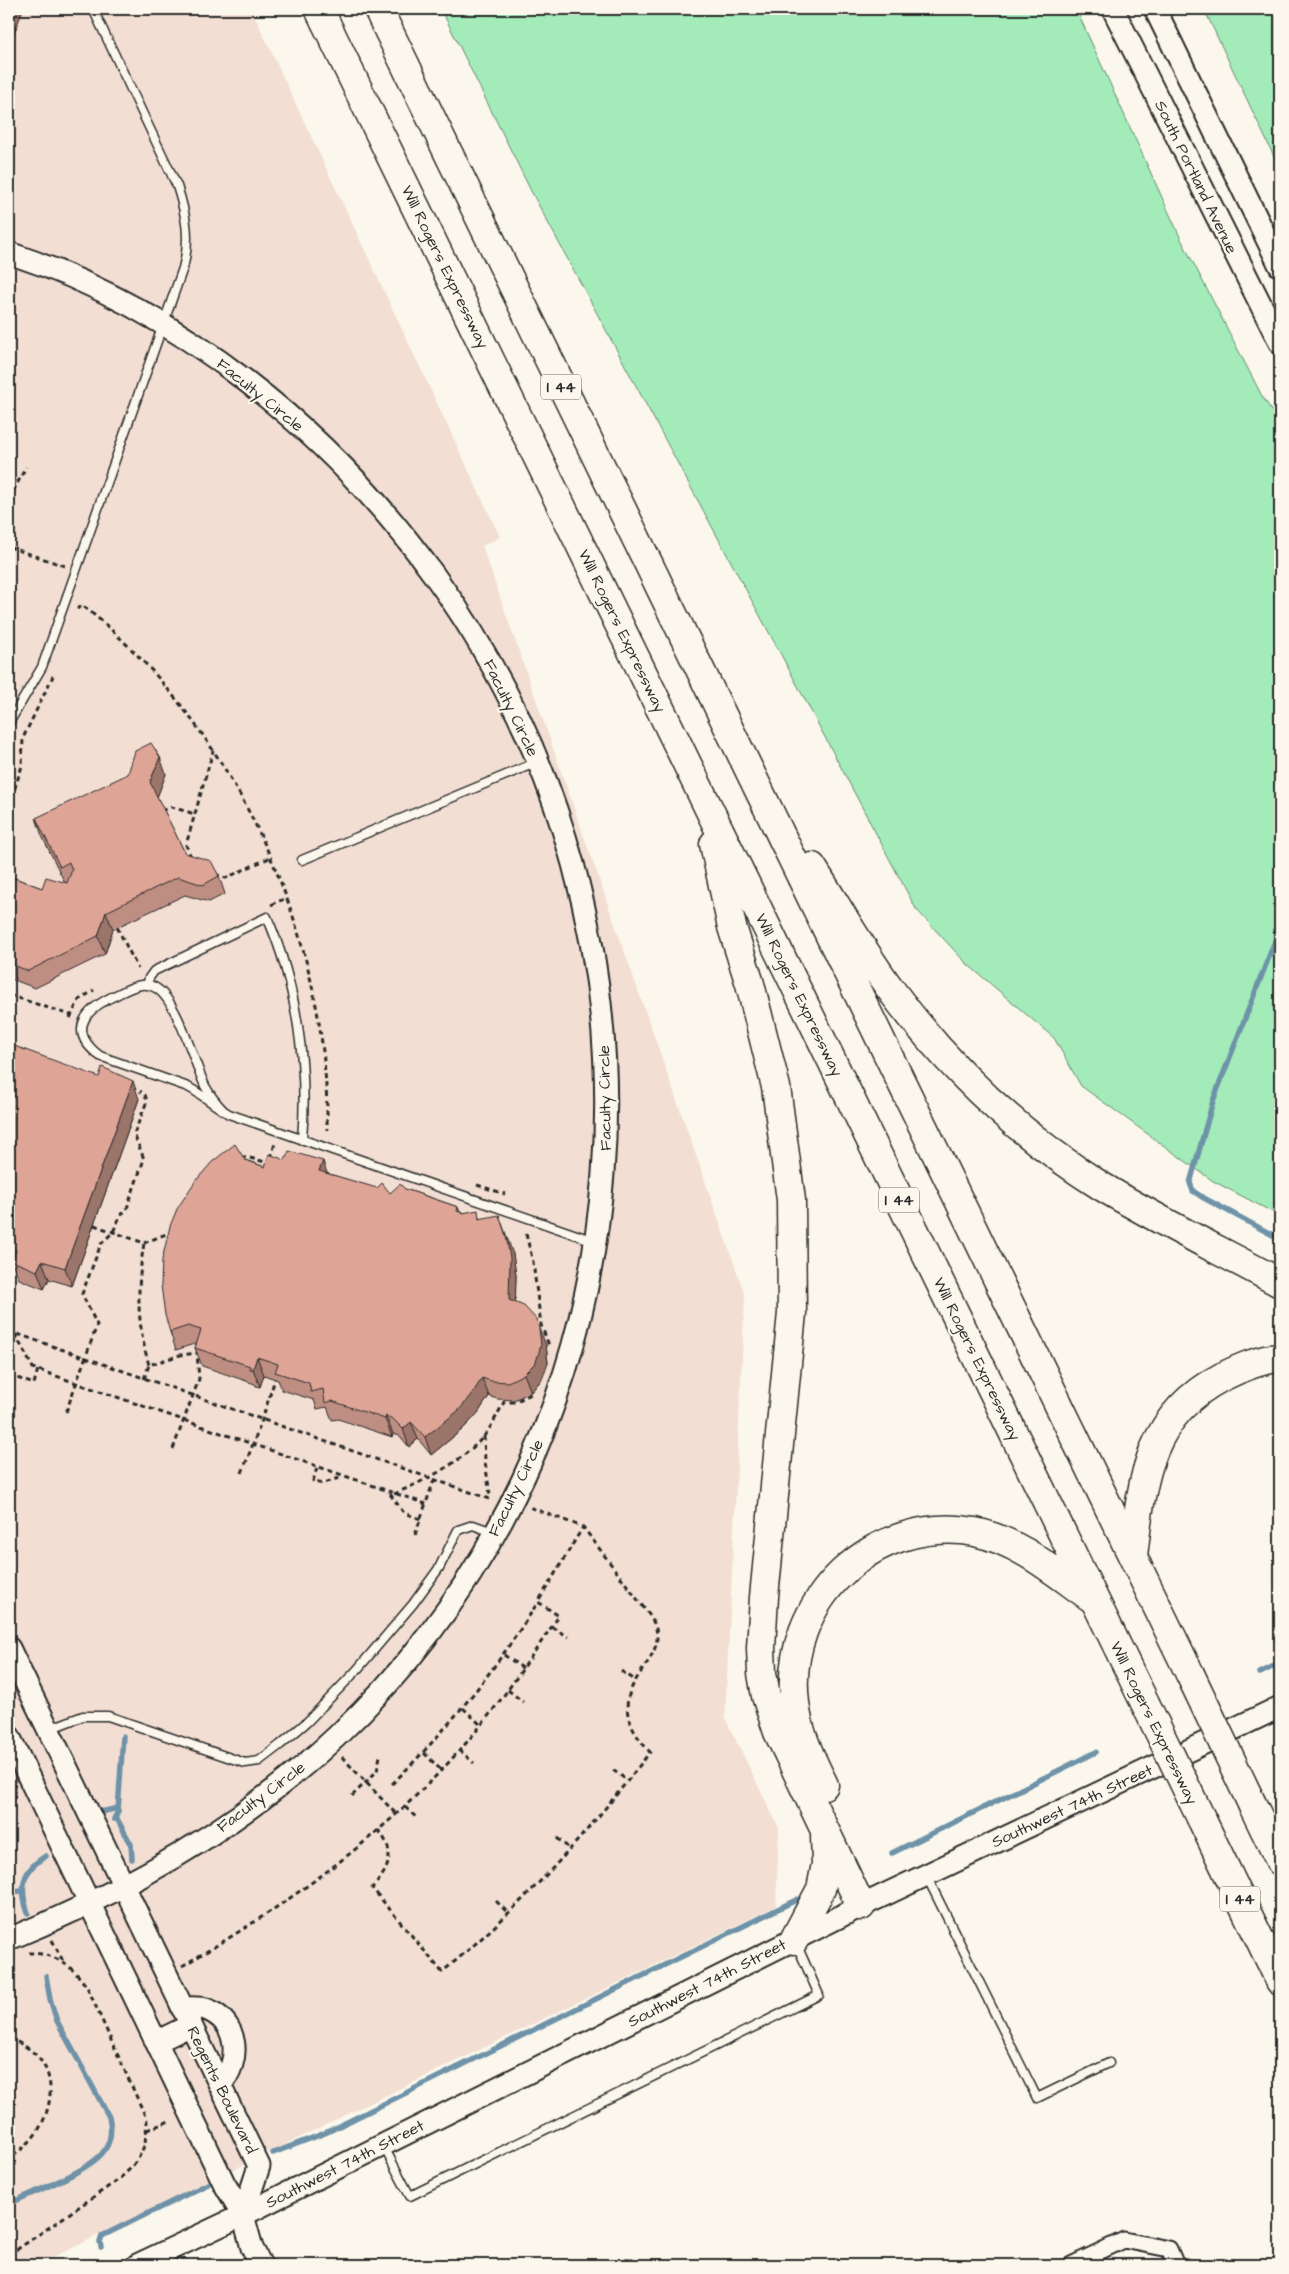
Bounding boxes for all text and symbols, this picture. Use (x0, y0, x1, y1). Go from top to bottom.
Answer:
street label: South Portland Avenue (1149, 97, 1243, 258)
street label: Will Rogers Expressway (395, 182, 494, 353)
street label: Faculty Circle (211, 353, 308, 438)
road number: I 44 (541, 374, 581, 400)
street label: Will Rogers Expressway (572, 546, 671, 717)
street label: Faculty Circle (477, 656, 544, 761)
street label: Will Rogers Expressway (749, 910, 848, 1081)
street label: Faculty Circle (593, 1045, 618, 1151)
road number: I 44 (879, 1188, 919, 1212)
street label: Will Rogers Expressway (927, 1274, 1026, 1445)
street label: Faculty Circle (483, 1435, 550, 1541)
street label: Will Rogers Expressway (1104, 1638, 1203, 1809)
street label: Faculty Circle (212, 1756, 311, 1838)
street label: Southwest 74th Street (988, 1759, 1157, 1853)
road number: I 44 (1220, 1886, 1260, 1912)
street label: Southwest 74th Street (624, 1933, 791, 2033)
street label: Regents Boulevard (181, 2023, 262, 2158)
street label: Southwest 74th Street (262, 2114, 429, 2214)

